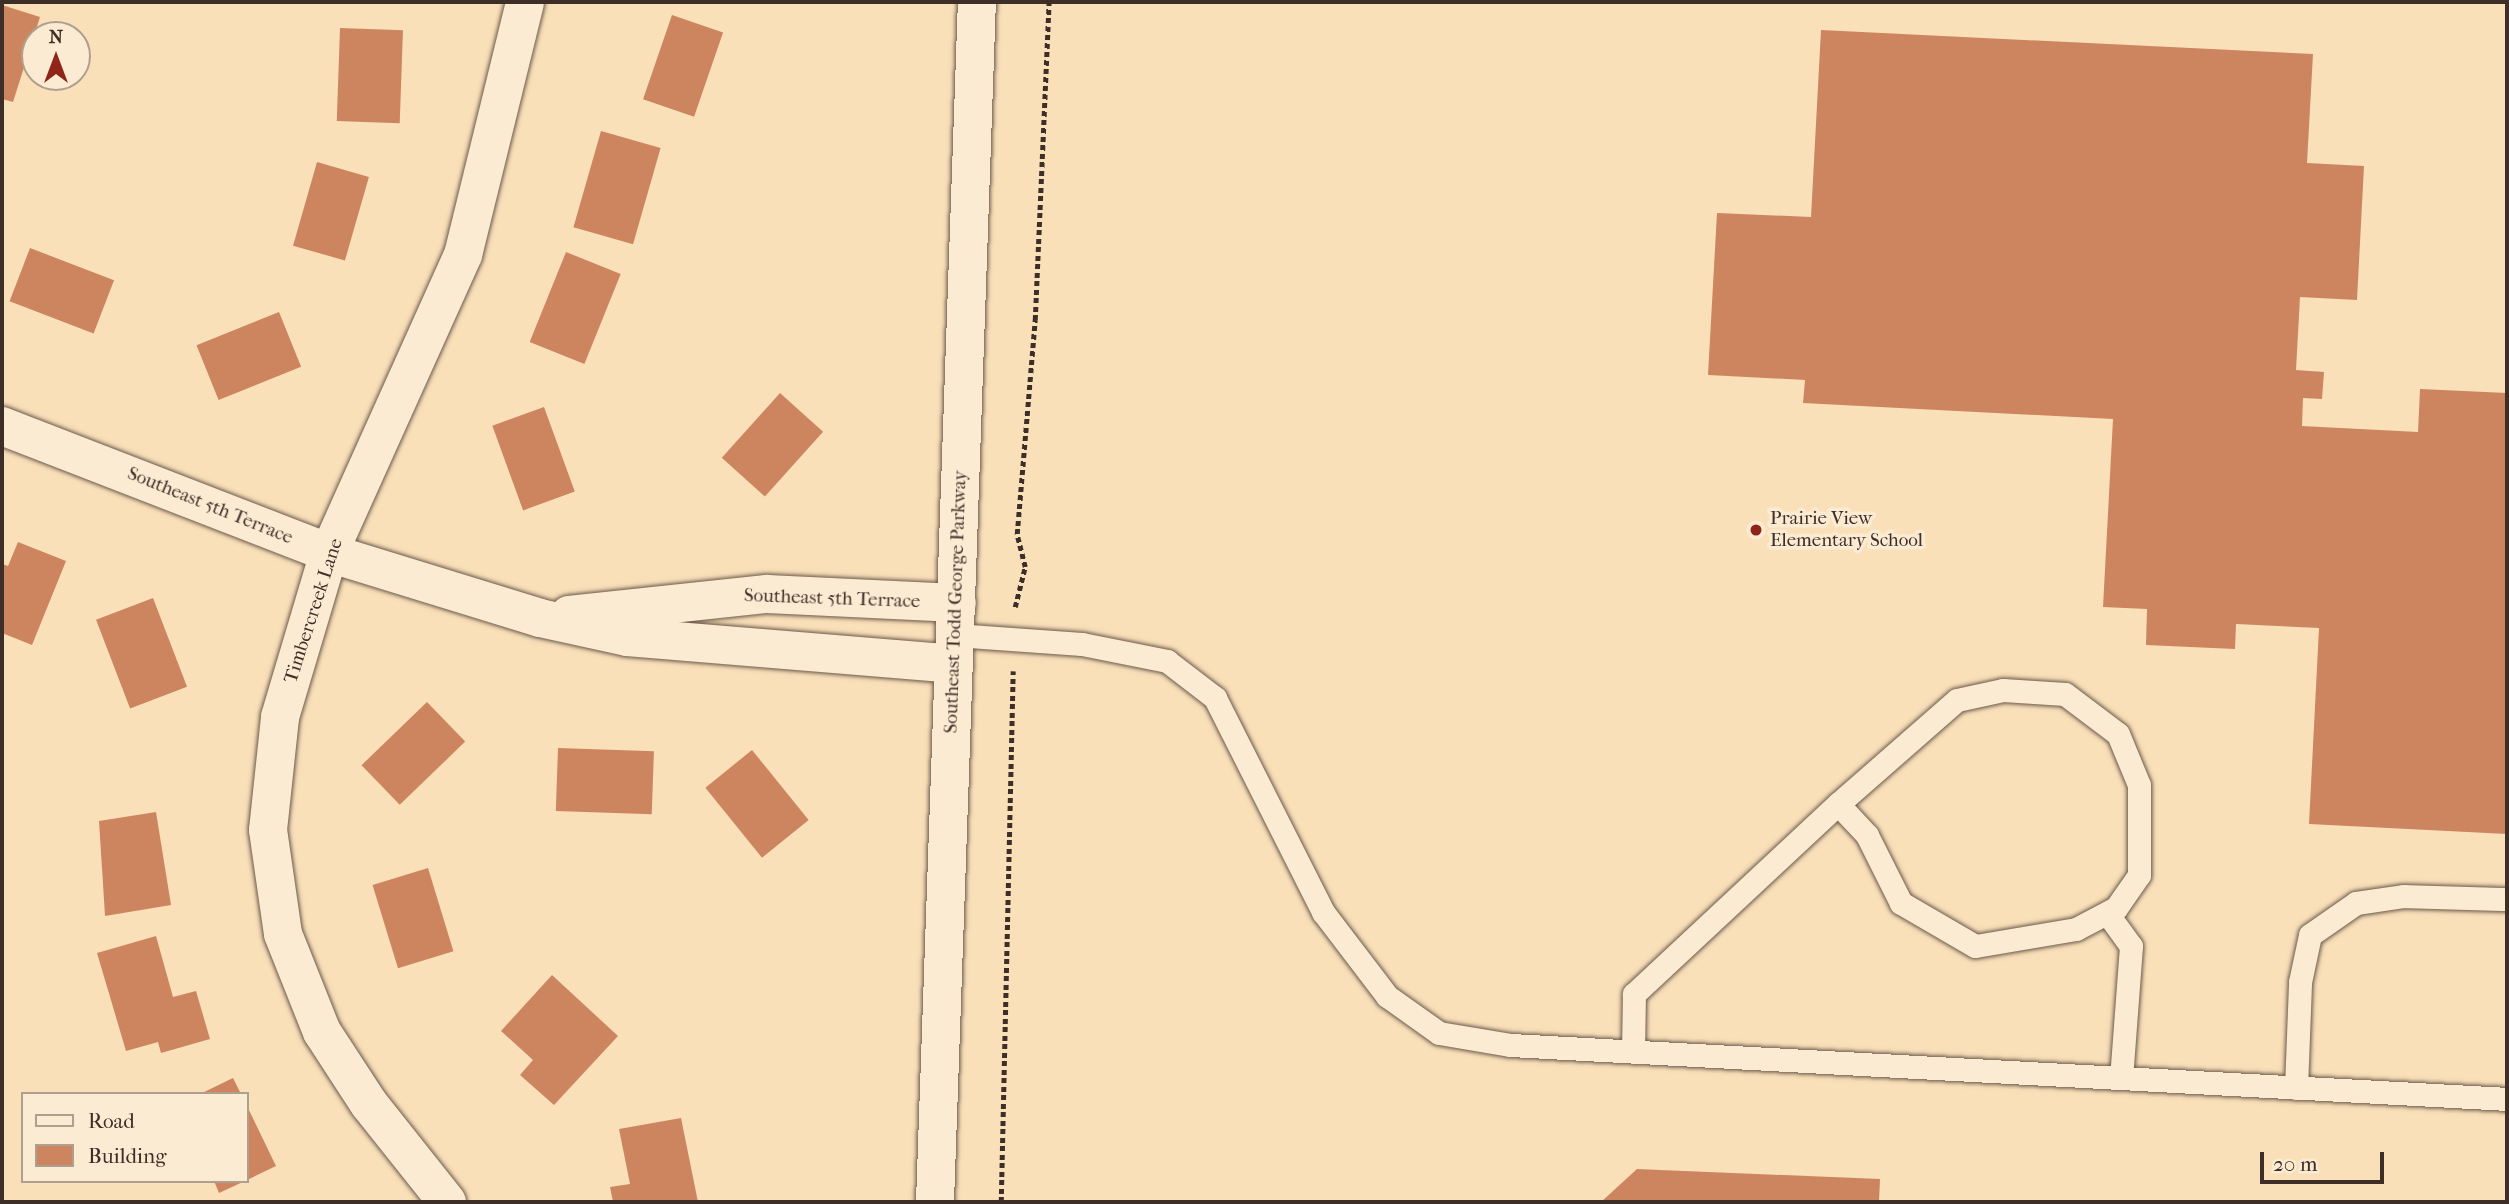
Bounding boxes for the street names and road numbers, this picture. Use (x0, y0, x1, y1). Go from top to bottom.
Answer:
street label: Southeast 5th Terrace (124, 462, 296, 550)
street label: Southeast Todd George Parkway (940, 470, 972, 734)
street label: Timbercreek Lane (280, 536, 348, 686)
street label: Southeast 5th Terrace (743, 585, 921, 613)

